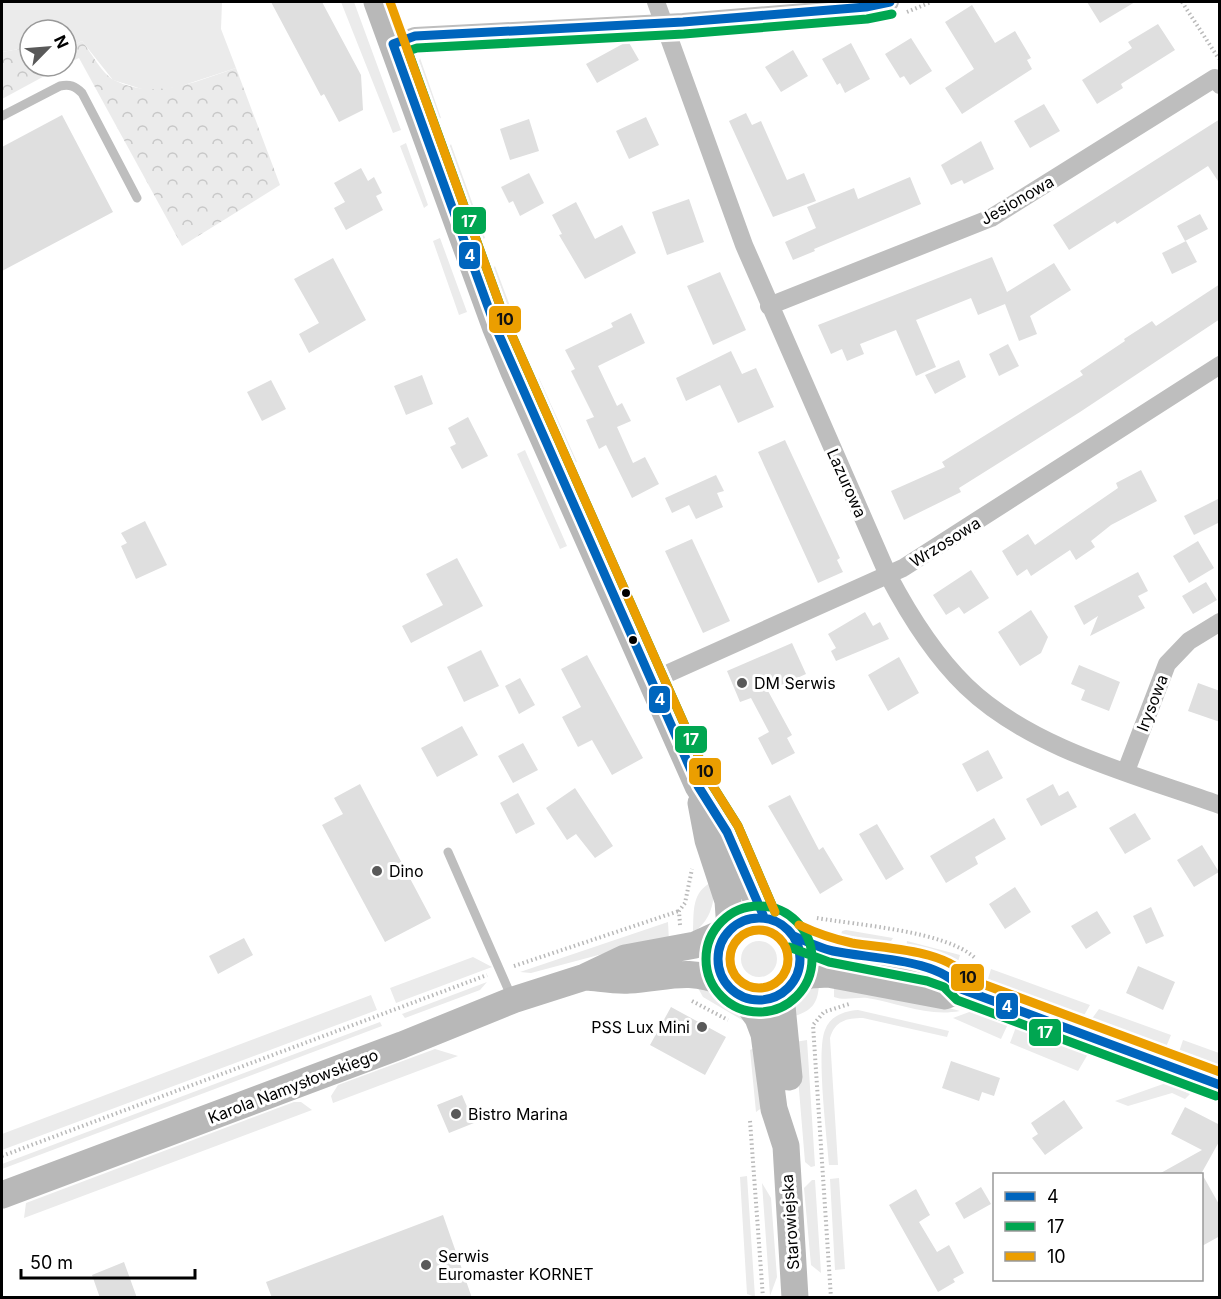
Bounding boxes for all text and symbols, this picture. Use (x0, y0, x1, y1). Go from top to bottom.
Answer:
north arrow (18, 18, 78, 78)
text: N (50, 32, 73, 51)
street label: Jesionowa (977, 171, 1057, 229)
line badge: 17 (452, 206, 487, 235)
text: 17 (461, 211, 477, 231)
line badge: 4 (458, 241, 481, 270)
text: 4 (465, 245, 476, 265)
line badge: 10 (488, 305, 522, 334)
text: 10 (496, 309, 514, 329)
street label: Lazurowa (823, 445, 871, 521)
street label: Wrzosowa (906, 513, 984, 571)
unlabelled marker (620, 587, 632, 599)
unlabelled marker (627, 634, 639, 646)
street label: Irysowa (1132, 672, 1172, 734)
place label: DM Serwis (754, 673, 836, 693)
marker: DM Serwis (735, 676, 749, 690)
line badge: 4 (648, 685, 671, 714)
text: 4 (655, 689, 666, 709)
line badge: 17 (674, 725, 708, 754)
text: 17 (683, 729, 699, 749)
line badge: 10 (688, 757, 722, 786)
text: 10 (696, 761, 714, 781)
place label: Dino (389, 861, 423, 881)
marker: Dino (370, 864, 384, 878)
line badge: 10 (950, 963, 985, 992)
text: 10 (959, 967, 977, 987)
line badge: 4 (995, 992, 1019, 1020)
text: 4 (1002, 996, 1013, 1016)
place label: PSS Lux Mini (591, 1017, 690, 1037)
line badge: 17 (1028, 1018, 1062, 1047)
marker: PSS Lux Mini (695, 1020, 709, 1034)
text: 17 (1037, 1022, 1053, 1042)
street label: Karola Namysłowskiego (205, 1044, 381, 1128)
place label: Bistro Marina (468, 1104, 568, 1124)
marker: Bistro Marina (449, 1107, 463, 1121)
street label: Starowiejska (777, 1173, 803, 1271)
legend (993, 1173, 1203, 1281)
text: 4 (1047, 1186, 1059, 1207)
text: 17 (1047, 1216, 1065, 1237)
scale bar (21, 1242, 195, 1280)
place label: Serwis Euromaster KORNET (438, 1246, 594, 1284)
text: 10 (1047, 1246, 1066, 1267)
text: 50 m (30, 1252, 73, 1273)
marker: Serwis Euromaster KORNET (419, 1258, 433, 1272)

